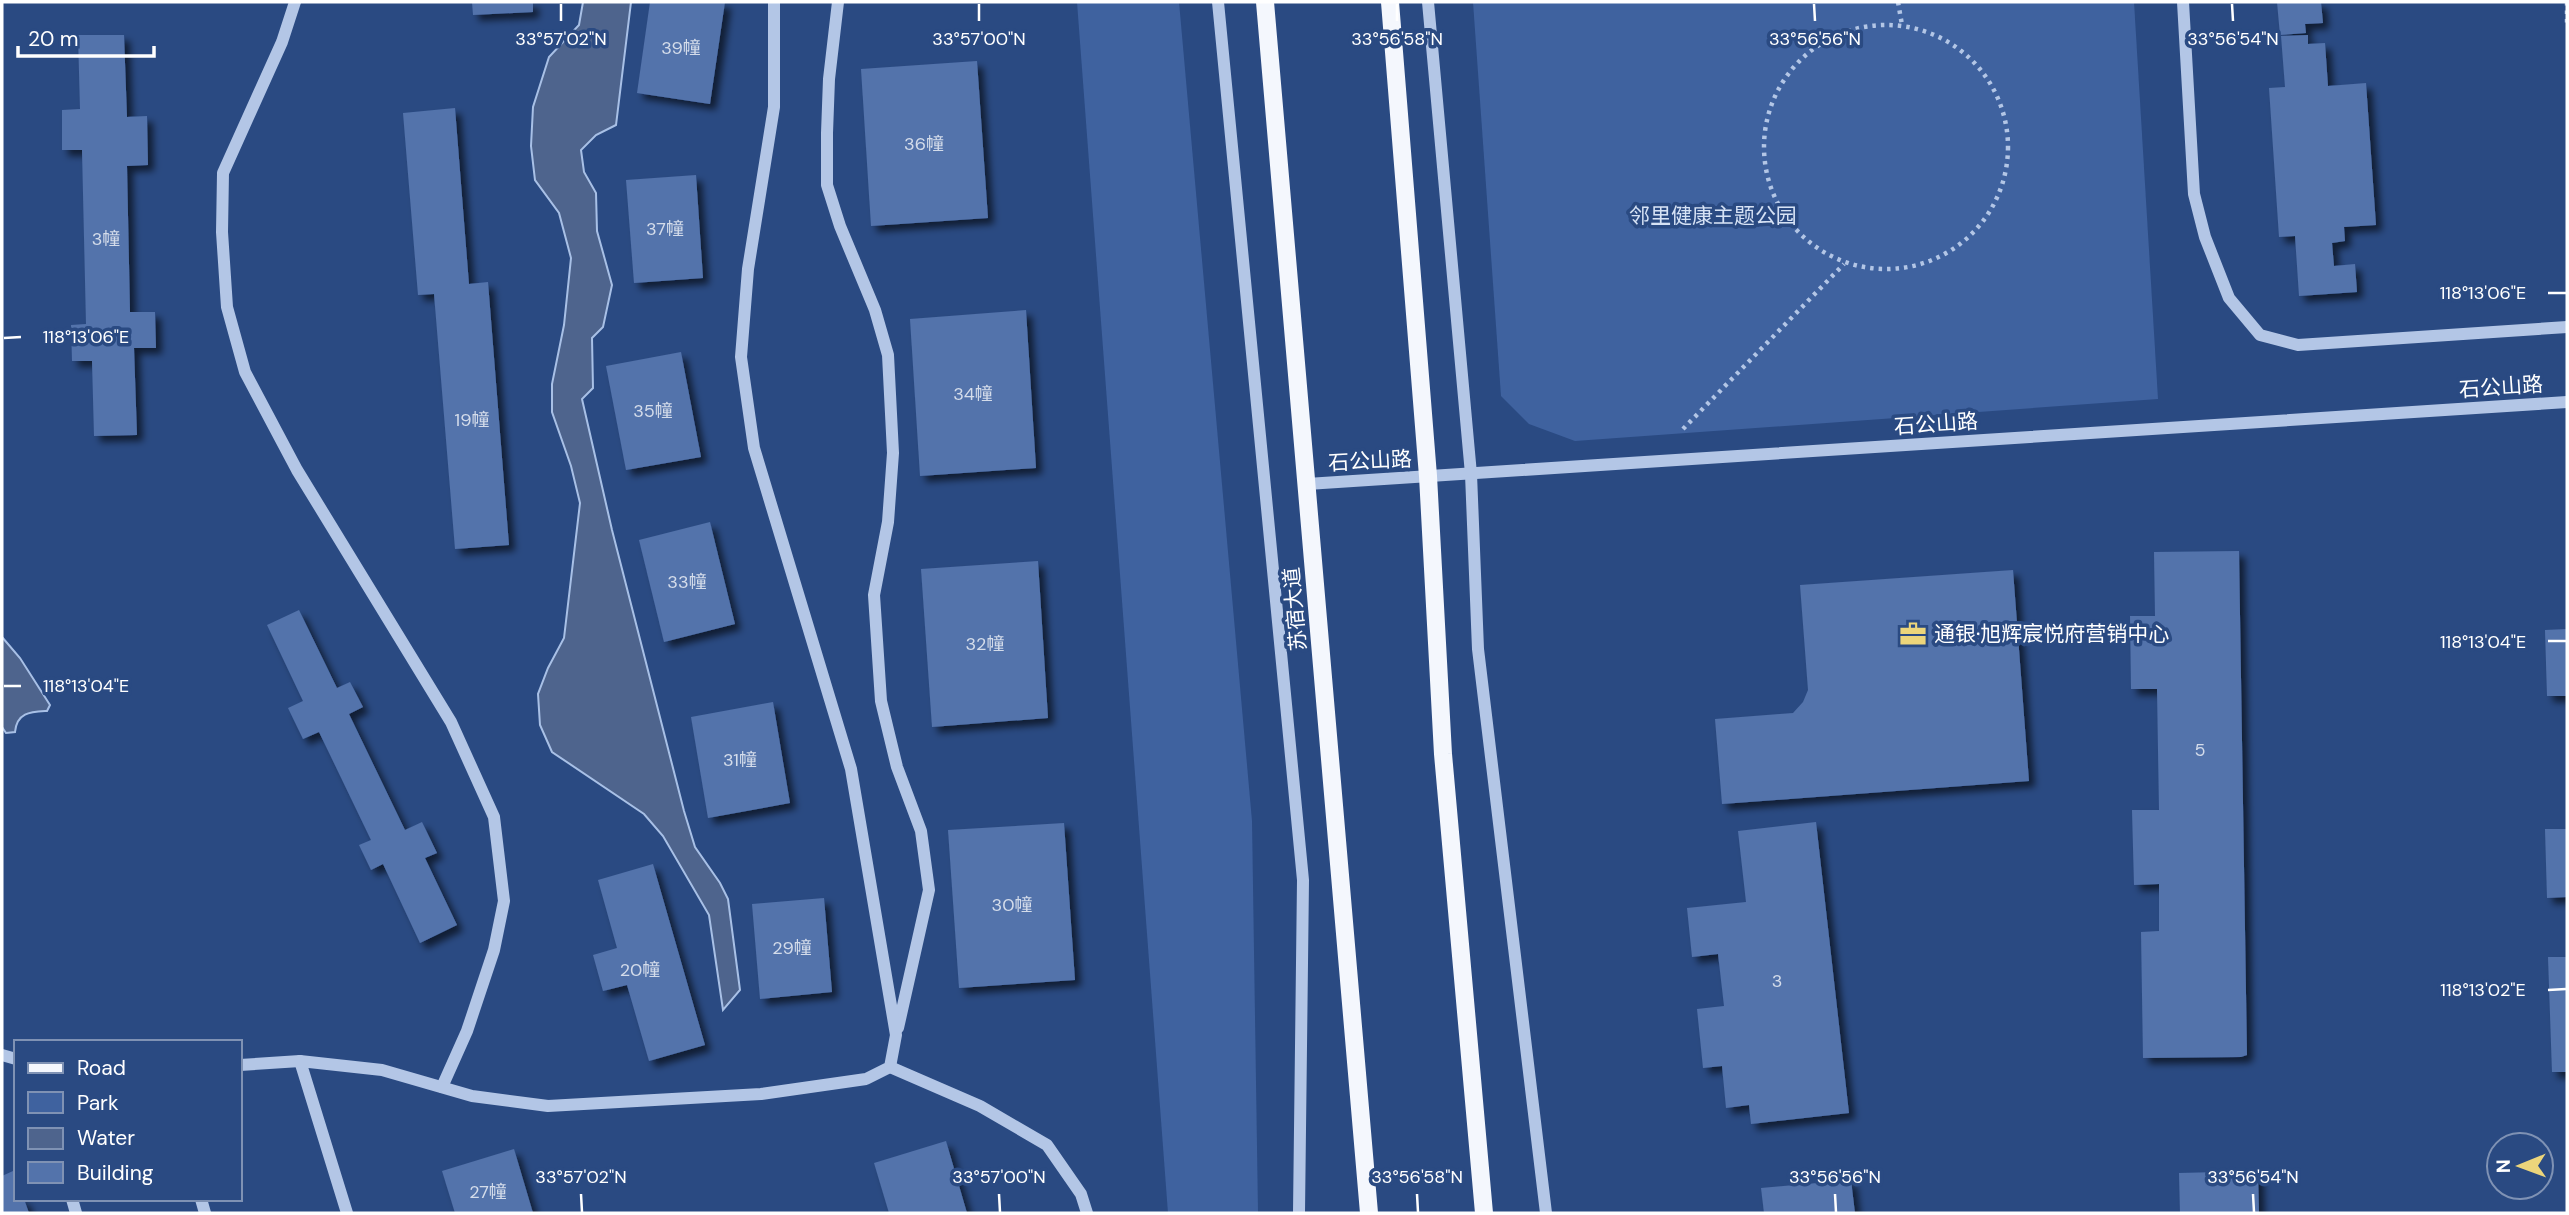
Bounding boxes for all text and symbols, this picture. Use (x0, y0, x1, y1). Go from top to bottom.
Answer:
scale bar (18, 14, 154, 58)
text: 20 m (28, 25, 79, 53)
text: 33°57'02"N (515, 27, 607, 51)
text: 33°57'00"N (932, 27, 1026, 51)
text: 33°56'58"N (1351, 27, 1443, 51)
text: 33°56'56"N (1769, 27, 1861, 51)
text: 33°56'54"N (2187, 27, 2279, 51)
house number: 39幢 (661, 36, 701, 60)
house number: 36幢 (904, 132, 944, 156)
park label: 邻里健康主题公园 (1629, 202, 1797, 230)
house number: 37幢 (646, 217, 684, 241)
house number: 3幢 (92, 227, 120, 251)
text: 118°13'06"E (2440, 281, 2526, 305)
text: 118°13'06"E (43, 325, 129, 349)
street label: 石公山路 (2458, 370, 2544, 404)
house number: 34幢 (953, 382, 993, 406)
house number: 35幢 (633, 399, 673, 423)
street label: 石公山路 (1893, 407, 1979, 441)
house number: 19幢 (455, 408, 489, 432)
street label: 石公山路 (1327, 445, 1413, 477)
street label: 苏宿大道 (1277, 566, 1313, 652)
house number: 33幢 (667, 570, 707, 594)
office icon: 通银·旭辉宸悦府营销中心 (1898, 619, 1928, 649)
place label: 通银·旭辉宸悦府营销中心 (1934, 620, 2169, 648)
text: 118°13'04"E (2440, 630, 2526, 654)
house number: 32幢 (965, 632, 1005, 656)
text: 118°13'04"E (43, 674, 129, 698)
house number: 5 (2195, 738, 2205, 762)
house number: 31幢 (723, 748, 757, 772)
house number: 30幢 (992, 893, 1032, 917)
house number: 29幢 (772, 936, 812, 960)
house number: 20幢 (620, 958, 660, 982)
house number: 3 (1772, 969, 1782, 993)
text: 118°13'02"E (2440, 978, 2526, 1002)
legend (14, 1040, 242, 1201)
text: Road (77, 1054, 126, 1082)
text: Park (77, 1089, 119, 1117)
text: Water (77, 1124, 135, 1152)
north arrow (2485, 1131, 2555, 1201)
text: Building (77, 1159, 154, 1187)
text: N (2491, 1159, 2516, 1173)
text: 33°57'02"N (535, 1165, 627, 1189)
text: 33°57'00"N (952, 1165, 1046, 1189)
text: 33°56'58"N (1371, 1165, 1463, 1189)
text: 33°56'56"N (1789, 1165, 1881, 1189)
text: 33°56'54"N (2207, 1165, 2299, 1189)
house number: 27幢 (469, 1180, 507, 1204)

